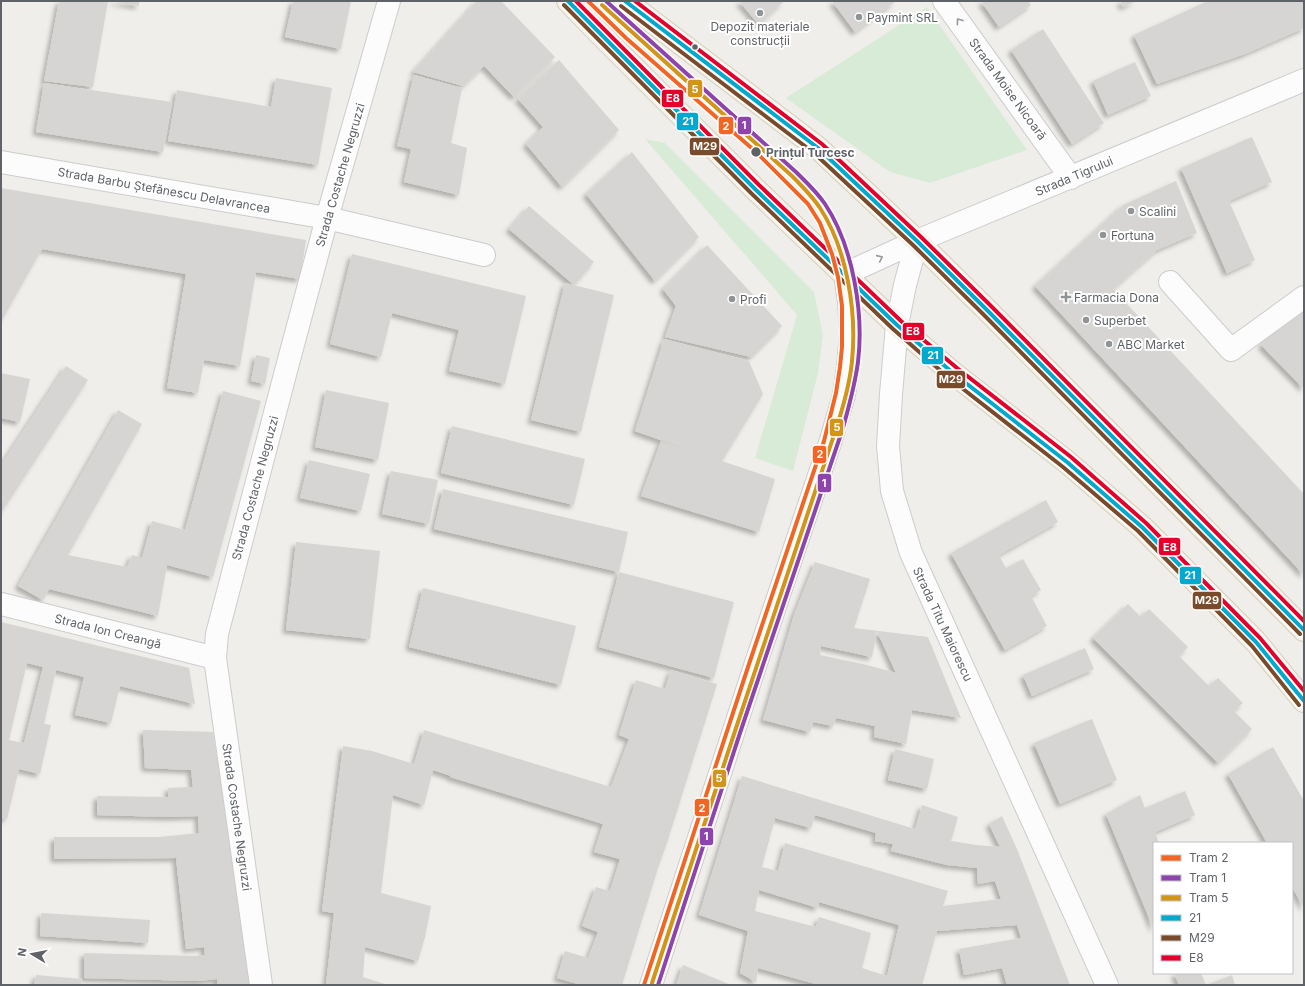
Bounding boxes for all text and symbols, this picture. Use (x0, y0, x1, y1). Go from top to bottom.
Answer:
marker: Depozit materiale construcții (755, 8, 765, 18)
place label: Paymint SRL (867, 10, 938, 25)
marker: Paymint SRL (854, 12, 864, 22)
one-way arrow (956, 18, 964, 25)
place label: Depozit materiale construcții (710, 19, 810, 48)
street label: Strada Moise Nicoară (966, 35, 1050, 143)
unlabelled marker (690, 42, 700, 52)
line badge: 5 (687, 79, 703, 98)
text: 5 (691, 82, 699, 96)
line badge: E8 (661, 89, 684, 108)
text: E8 (666, 91, 680, 105)
street label: Strada Costache Negruzzi (312, 101, 368, 249)
line badge: 21 (676, 112, 699, 131)
text: 21 (682, 114, 694, 128)
line badge: 2 (718, 116, 734, 135)
line badge: 1 (737, 116, 752, 135)
text: 1 (742, 118, 747, 132)
text: 2 (723, 119, 730, 133)
line badge: M29 (689, 137, 720, 156)
text: M29 (693, 139, 717, 153)
marker: Prințul Turcesc (749, 145, 763, 159)
place label: Prințul Turcesc (766, 145, 855, 160)
street label: Strada Tigrului (1033, 153, 1115, 199)
street label: Strada Barbu Ștefănescu Delavrancea (57, 164, 271, 216)
place label: Scalini (1139, 204, 1176, 219)
marker: Scalini (1126, 206, 1136, 216)
place label: Fortuna (1111, 228, 1154, 243)
marker: Fortuna (1098, 230, 1108, 240)
one-way arrow (876, 255, 884, 263)
place label: Farmacia Dona (1074, 290, 1159, 305)
place label: Profi (740, 292, 767, 307)
marker: Farmacia Dona (1061, 292, 1071, 302)
marker: Profi (727, 294, 737, 304)
place label: Superbet (1094, 313, 1146, 328)
marker: Superbet (1081, 315, 1091, 325)
line badge: E8 (902, 322, 925, 341)
text: E8 (906, 324, 920, 338)
place label: ABC Market (1117, 337, 1185, 352)
marker: ABC Market (1104, 339, 1114, 349)
line badge: 21 (921, 346, 944, 365)
text: 21 (927, 348, 939, 362)
line badge: M29 (936, 370, 966, 389)
text: M29 (939, 372, 963, 386)
street label: Strada Costache Negruzzi (228, 414, 282, 562)
line badge: 5 (829, 418, 844, 437)
text: 5 (833, 420, 841, 434)
line badge: 2 (812, 445, 827, 464)
text: 2 (817, 447, 824, 461)
line badge: 1 (817, 473, 832, 493)
text: 1 (822, 476, 827, 490)
line badge: E8 (1158, 537, 1181, 556)
text: E8 (1163, 540, 1177, 554)
street label: Strada Titu Maiorescu (910, 564, 976, 684)
line badge: 21 (1179, 566, 1202, 585)
text: 21 (1184, 568, 1196, 582)
line badge: M29 (1192, 591, 1222, 610)
text: M29 (1195, 593, 1219, 607)
street label: Strada Ion Creangă (53, 610, 163, 652)
street label: Strada Costache Negruzzi (219, 742, 255, 892)
line badge: 5 (712, 769, 727, 788)
text: 5 (715, 771, 723, 785)
line badge: 2 (694, 798, 710, 817)
text: 2 (699, 801, 706, 815)
line badge: 1 (699, 827, 714, 846)
text: 1 (704, 829, 709, 843)
legend (1153, 842, 1293, 974)
text: Tram 2 (1189, 850, 1229, 865)
text: Tram 1 (1189, 870, 1226, 885)
text: Tram 5 (1189, 890, 1229, 905)
text: 21 (1189, 910, 1201, 925)
text: M29 (1189, 930, 1215, 945)
north arrow (12, 934, 52, 974)
text: N (15, 947, 30, 958)
text: E8 (1189, 950, 1204, 965)

